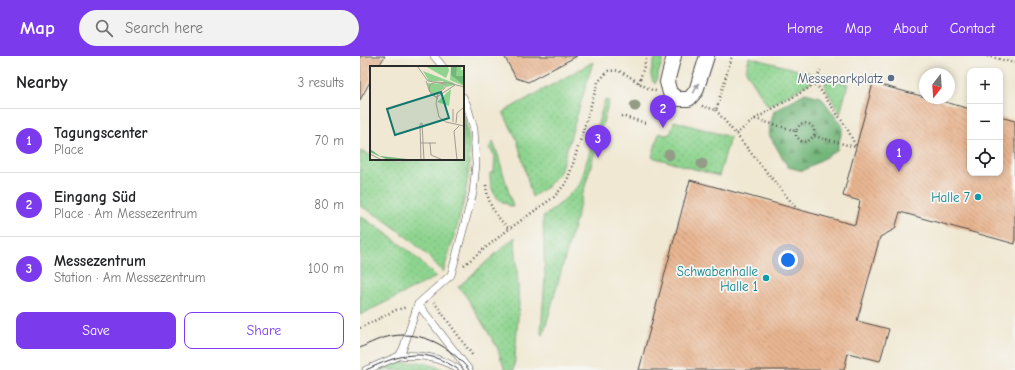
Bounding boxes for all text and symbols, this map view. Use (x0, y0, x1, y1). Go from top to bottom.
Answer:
search box (79, 10, 359, 46)
text: Map (20, 17, 55, 39)
icon: search (93, 17, 115, 39)
text: Search here (125, 19, 203, 37)
text: Home (787, 20, 823, 37)
text: Map (845, 20, 871, 37)
text: About (893, 20, 928, 37)
text: Contact (950, 20, 995, 37)
inset map (370, 66, 464, 160)
north arrow (919, 68, 955, 104)
map controls (967, 68, 1003, 176)
button: + (967, 68, 1003, 104)
place label: Messeparkplatz (797, 71, 883, 86)
text: Nearby (16, 73, 67, 92)
marker: Messeparkplatz (886, 73, 896, 83)
text: 3 results (298, 75, 344, 90)
one-way arrow (693, 83, 699, 94)
pin: 2 (650, 95, 676, 128)
button: − (967, 104, 1003, 140)
text: Tagungscenter (54, 124, 148, 142)
pin: 3 (585, 125, 611, 158)
text: 1 (26, 133, 32, 148)
text: 70 m (315, 133, 344, 148)
pin: 1 (886, 139, 912, 172)
button: locate (967, 140, 1003, 176)
text: Place (54, 142, 84, 157)
text: Eingang Süd (54, 188, 136, 206)
place label: Halle 7 (931, 190, 970, 205)
marker: Halle 7 (973, 192, 983, 202)
text: 2 (26, 197, 32, 212)
text: 80 m (314, 197, 344, 212)
text: Place · Am Messezentrum (54, 206, 197, 221)
your location (778, 250, 798, 270)
text: Messezentrum (54, 252, 146, 270)
text: 3 (26, 261, 32, 276)
text: 100 m (308, 261, 344, 276)
place label: Schwabenhalle Halle 1 (677, 264, 758, 294)
text: Station · Am Messezentrum (54, 270, 206, 285)
marker: Schwabenhalle Halle 1 (761, 273, 771, 283)
button: Save (16, 312, 176, 349)
button: Share (184, 312, 344, 349)

